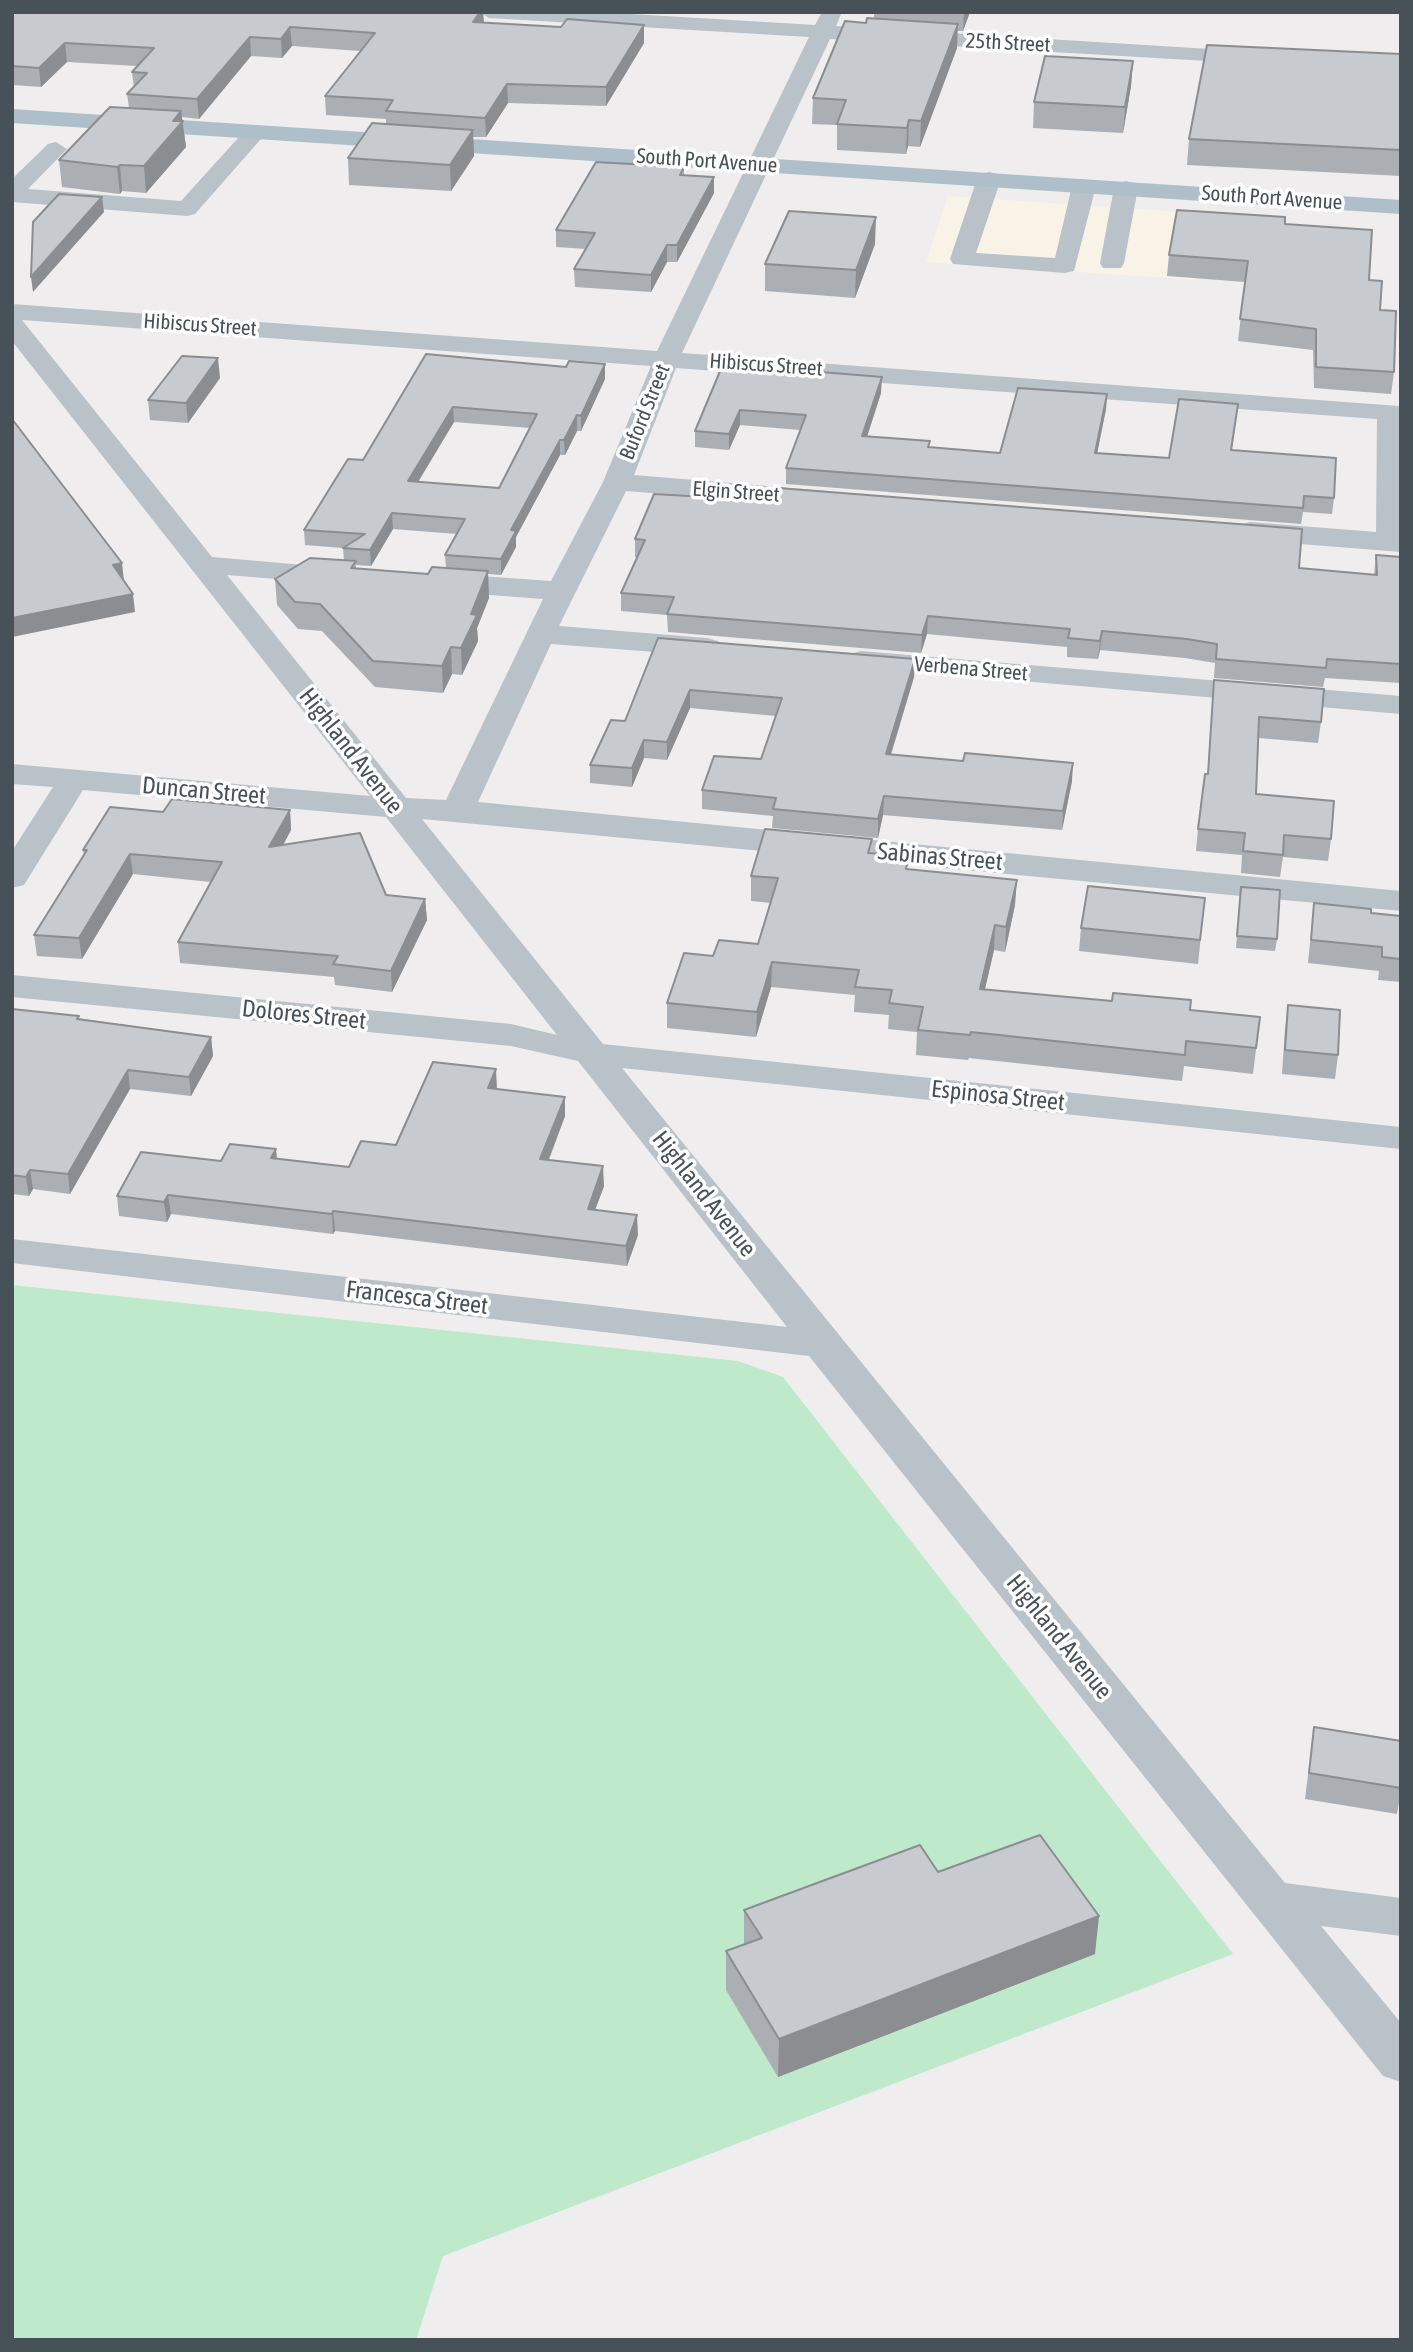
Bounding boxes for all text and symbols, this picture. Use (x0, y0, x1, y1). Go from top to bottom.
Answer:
street label: 25th Street (965, 28, 1051, 58)
street label: South Port Avenue (636, 144, 778, 178)
street label: South Port Avenue (1201, 181, 1343, 215)
street label: Hibiscus Street (143, 308, 257, 342)
street label: Hibiscus Street (709, 348, 823, 382)
street label: Buford Street (614, 361, 676, 463)
street label: Elgin Street (692, 476, 780, 508)
street label: Verbena Street (913, 651, 1029, 687)
street label: Highland Avenue (293, 682, 409, 820)
street label: Duncan Street (141, 771, 267, 811)
street label: Sabinas Street (876, 837, 1004, 877)
street label: Dolores Street (241, 994, 367, 1036)
street label: Espinosa Street (930, 1075, 1066, 1117)
street label: Highland Avenue (646, 1125, 762, 1263)
street label: Francesca Street (344, 1275, 490, 1321)
street label: Highland Avenue (1000, 1569, 1118, 1705)

